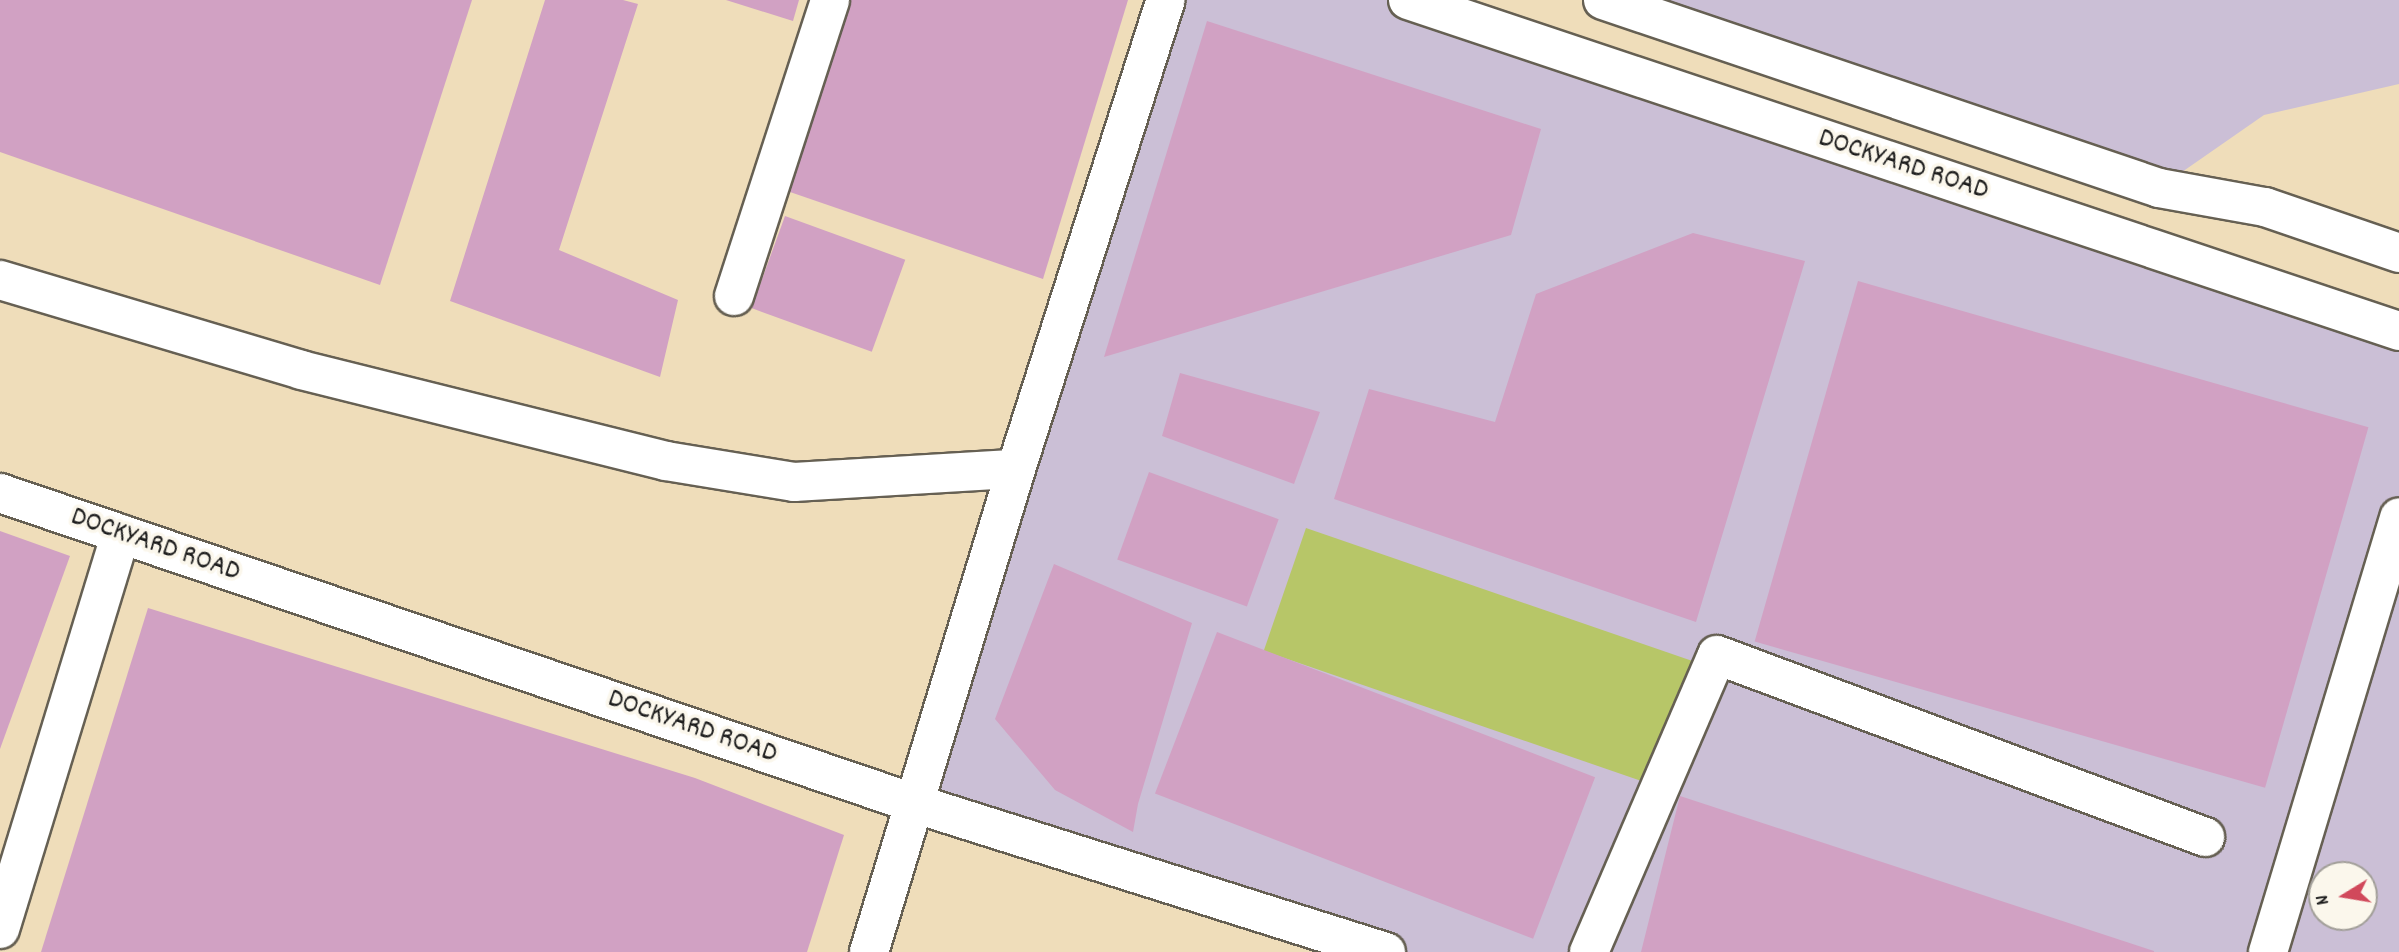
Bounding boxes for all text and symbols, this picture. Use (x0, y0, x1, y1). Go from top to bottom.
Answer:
street label: DOCKYARD ROAD (1814, 123, 1992, 209)
street label: DOCKYARD ROAD (66, 501, 244, 591)
street label: DOCKYARD ROAD (603, 683, 781, 773)
north arrow (2308, 861, 2378, 931)
text: N (2310, 893, 2338, 907)

